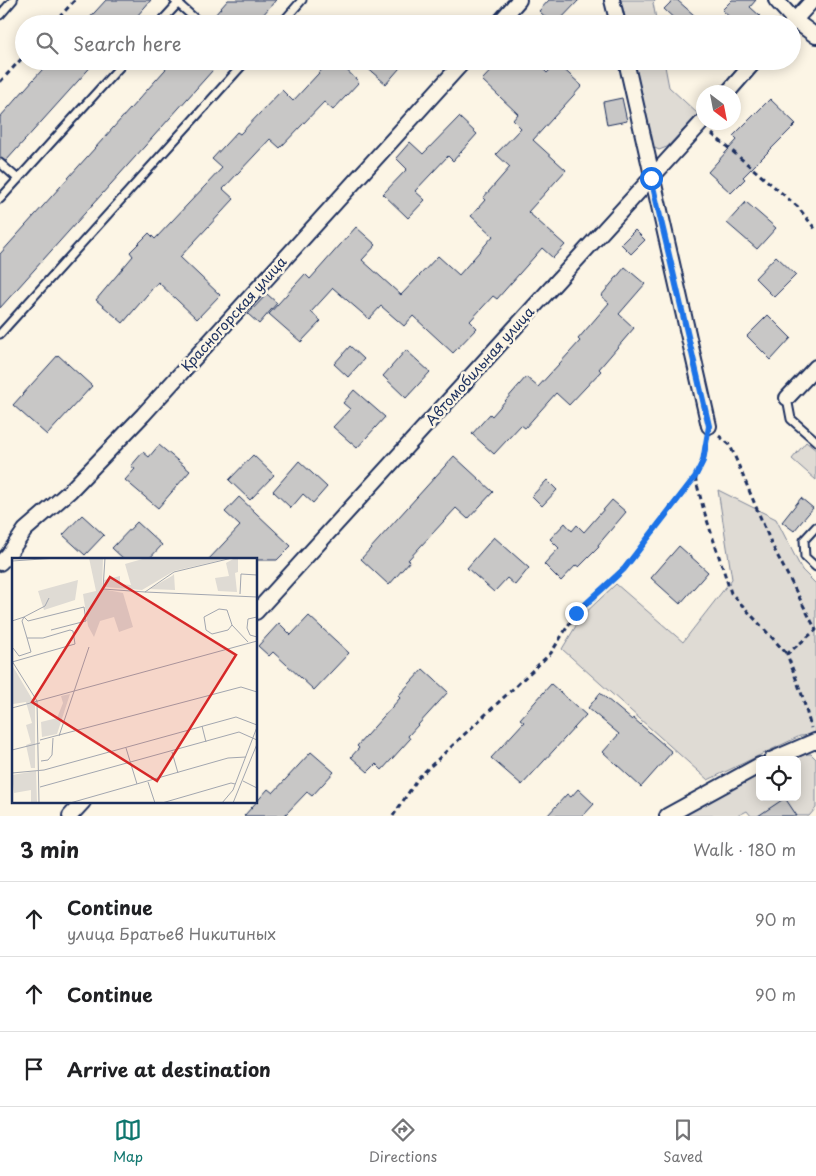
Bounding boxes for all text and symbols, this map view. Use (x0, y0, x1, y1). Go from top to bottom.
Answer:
search box (15, 15, 801, 70)
icon: search (33, 29, 61, 57)
text: Search here (73, 29, 182, 57)
north arrow (696, 85, 741, 130)
route start (640, 167, 663, 190)
street label: Красногорская улица (176, 251, 291, 376)
street label: Автомобильная улица (420, 301, 539, 430)
inset map (12, 558, 258, 804)
route end (565, 602, 588, 625)
map controls (756, 756, 801, 801)
button: locate (756, 756, 801, 801)
text: 3 min (20, 833, 79, 865)
text: Walk · 180 m (693, 837, 796, 861)
text: Continue (67, 893, 153, 921)
icon: ahead (20, 905, 48, 933)
text: 90 m (755, 907, 796, 931)
text: улица Братьев Никитиных (67, 921, 276, 945)
icon: ahead (20, 980, 48, 1008)
text: Continue (67, 980, 153, 1008)
text: 90 m (755, 982, 796, 1006)
icon: arrive (20, 1055, 48, 1083)
text: Arrive at destination (67, 1055, 271, 1083)
tab: Map (113, 1116, 143, 1167)
tab: Directions (369, 1116, 437, 1167)
tab: Saved (663, 1116, 703, 1167)

